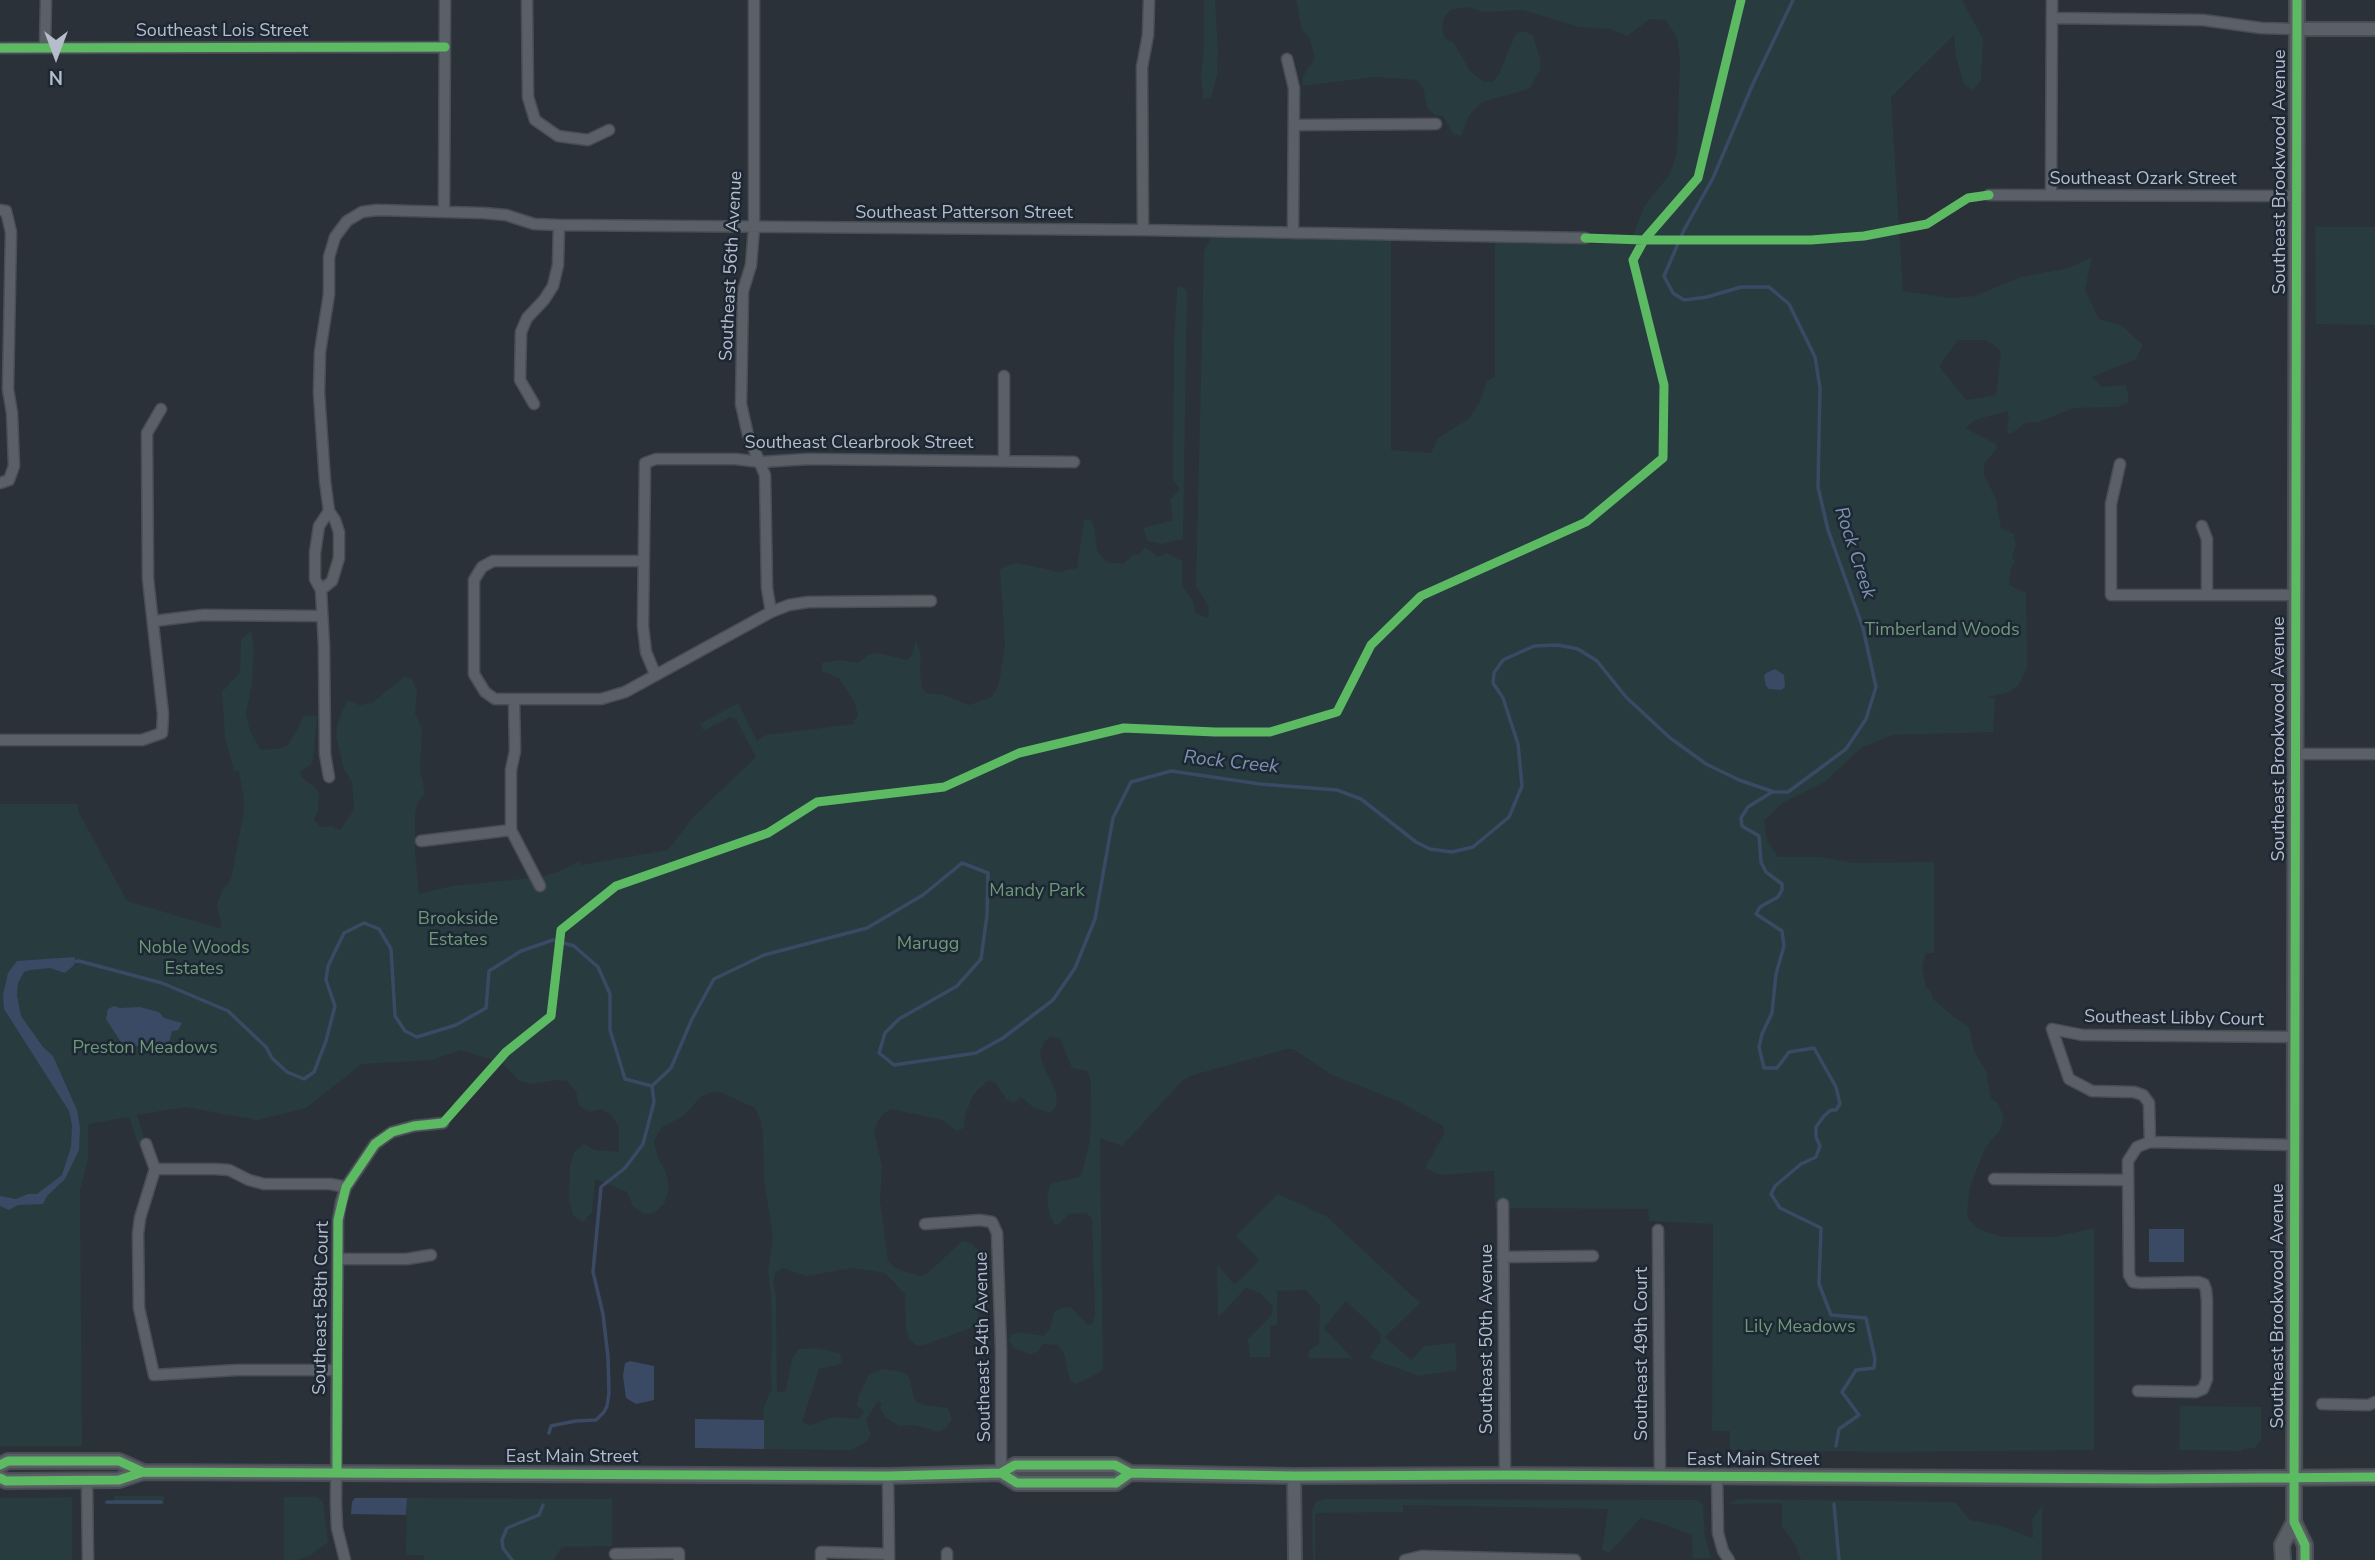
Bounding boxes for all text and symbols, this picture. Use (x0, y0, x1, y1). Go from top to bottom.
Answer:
north arrow (21, 21, 91, 91)
street label: Southeast Lois Street (136, 21, 308, 43)
street label: Southeast Brookwood Avenue (2270, 50, 2292, 294)
text: N (49, 64, 63, 90)
street label: Southeast Ozark Street (2049, 169, 2237, 191)
street label: Southeast 56th Avenue (716, 170, 748, 362)
street label: Southeast Patterson Street (855, 203, 1073, 225)
street label: Southeast Clearbrook Street (745, 433, 973, 455)
water label: Rock Creek (1828, 504, 1880, 602)
street label: Southeast Brookwood Avenue (2269, 617, 2291, 861)
park label: Timberland Woods (1864, 620, 2020, 642)
water label: Rock Creek (1182, 747, 1280, 779)
park label: Mandy Park (989, 881, 1085, 903)
park label: Brookside Estates (418, 909, 498, 951)
park label: Marugg (897, 934, 959, 956)
park label: Noble Woods Estates (138, 938, 250, 981)
street label: Southeast Libby Court (2084, 1007, 2264, 1031)
park label: Preston Meadows (72, 1038, 218, 1060)
street label: Southeast Brookwood Avenue (2268, 1184, 2290, 1428)
street label: Southeast 58th Court (310, 1221, 334, 1395)
street label: Southeast 50th Avenue (1477, 1244, 1499, 1434)
street label: Southeast 54th Avenue (972, 1252, 996, 1442)
street label: Southeast 49th Court (1632, 1267, 1654, 1441)
park label: Lily Meadows (1744, 1317, 1856, 1339)
street label: East Main Street (506, 1447, 638, 1469)
street label: East Main Street (1687, 1450, 1819, 1472)

